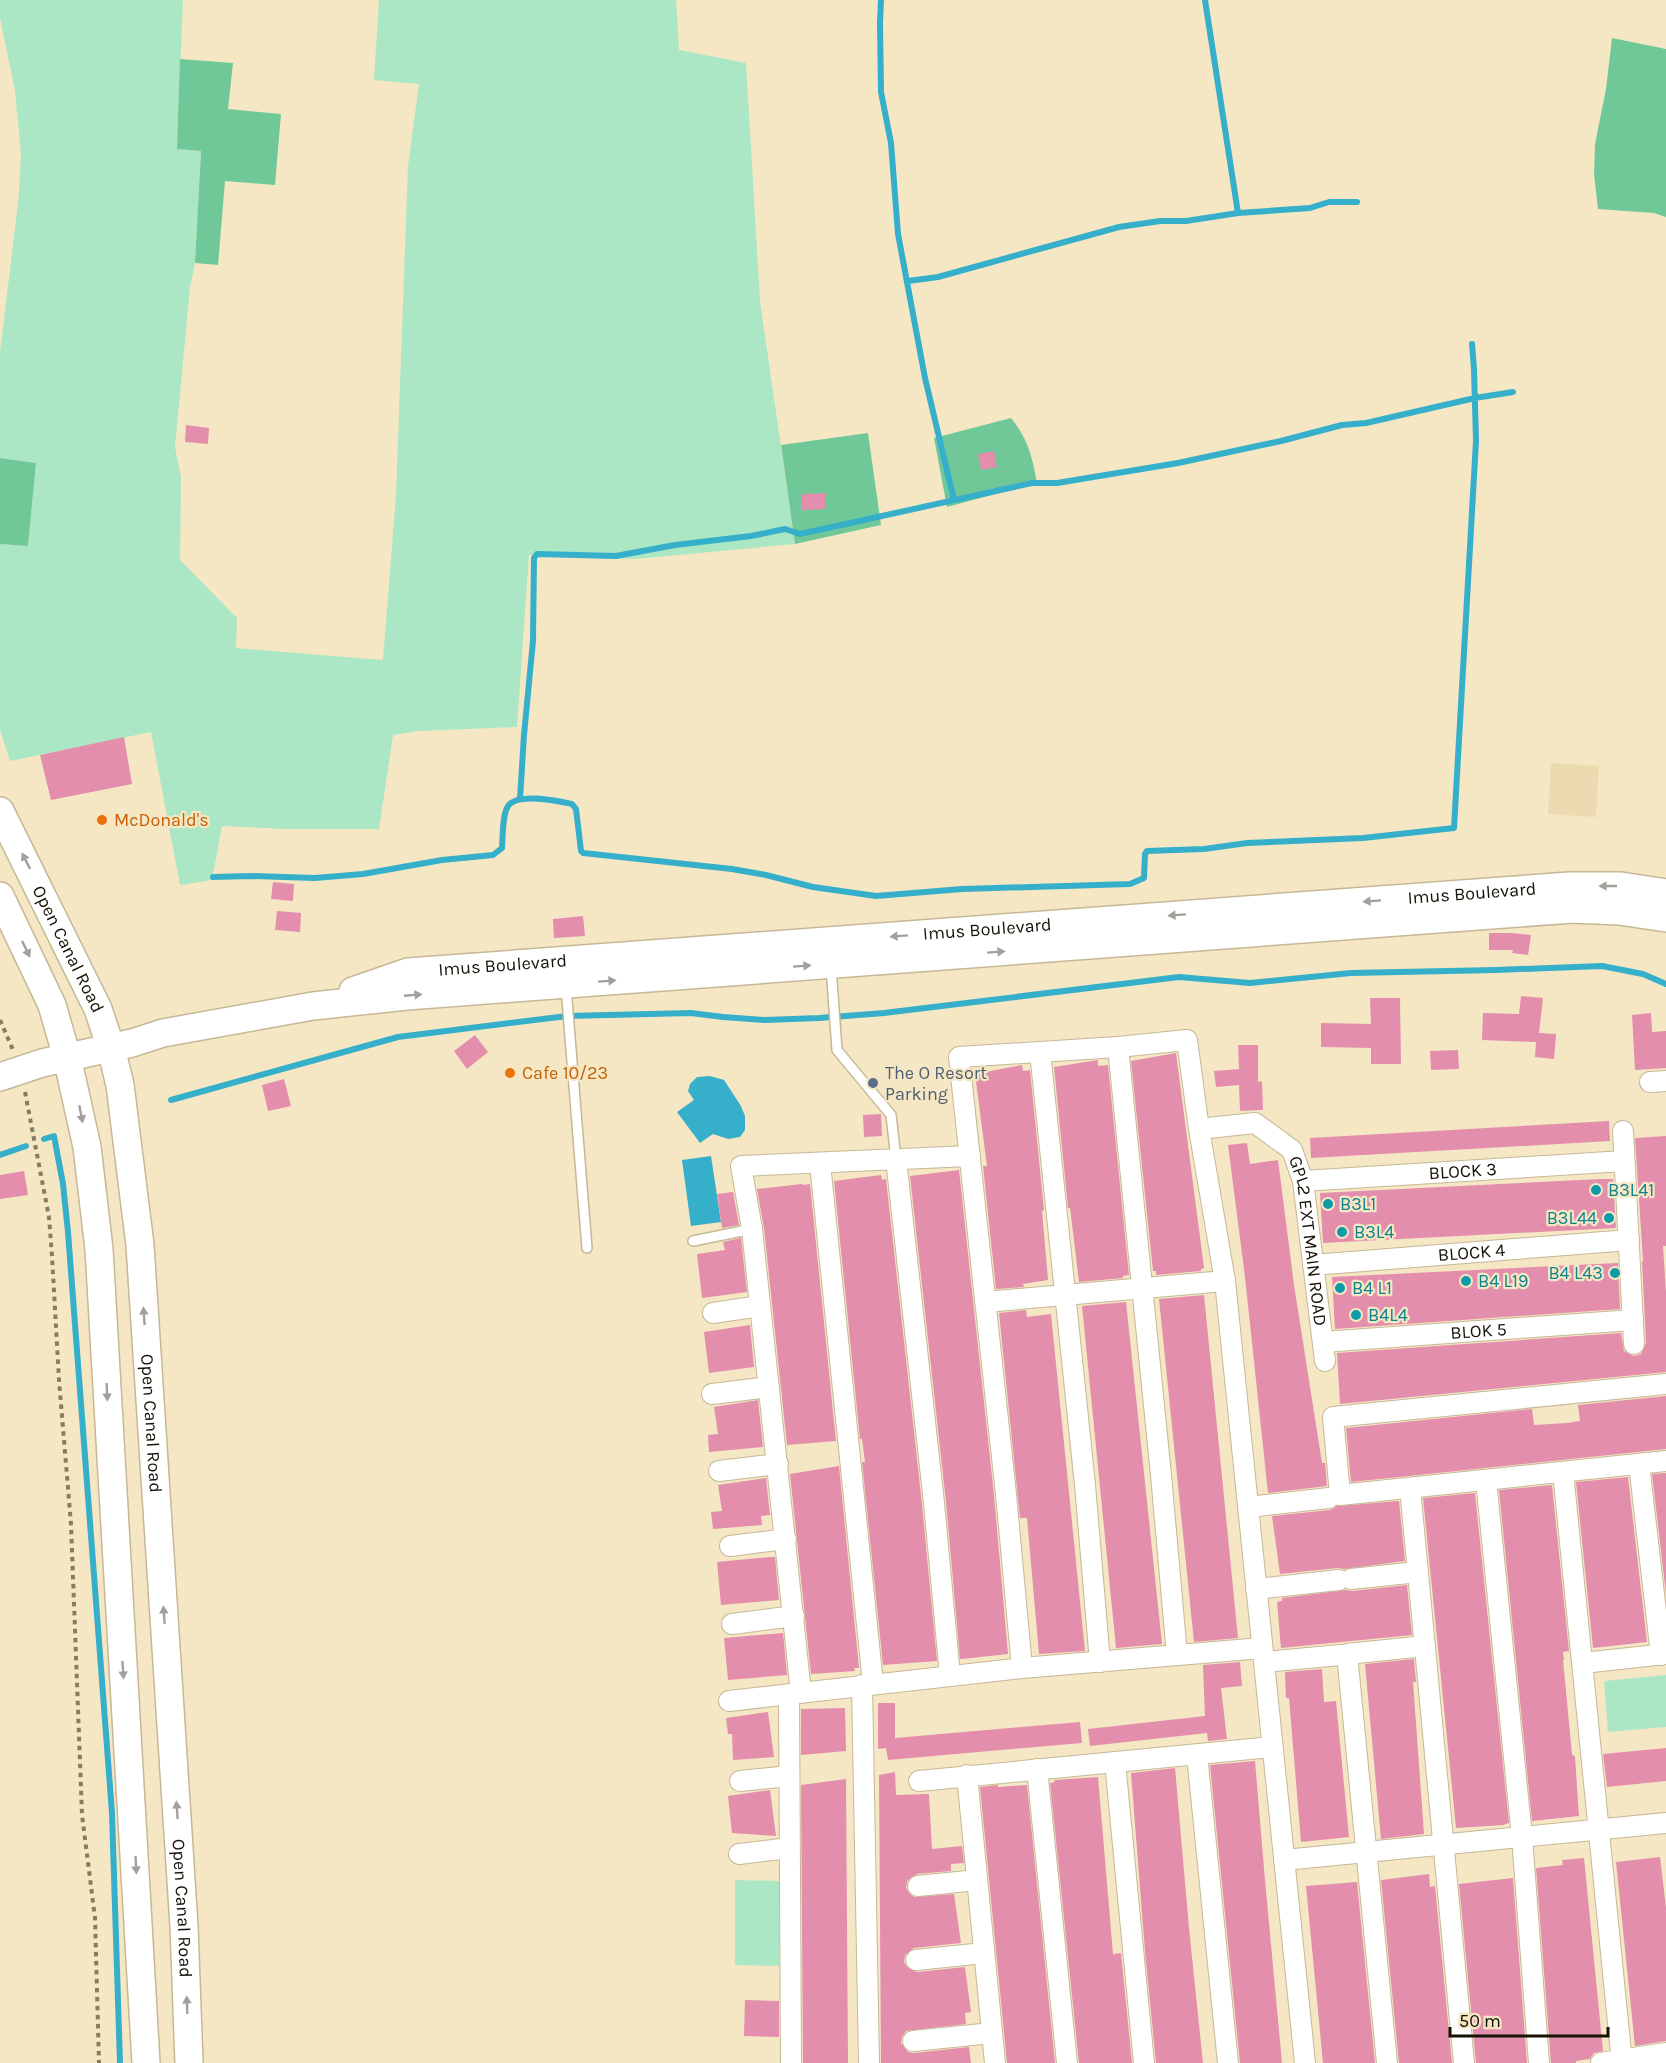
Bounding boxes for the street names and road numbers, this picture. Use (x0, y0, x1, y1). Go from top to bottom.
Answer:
street label: Imus Boulevard (1407, 877, 1537, 909)
street label: Open Canal Road (28, 882, 109, 1016)
street label: Imus Boulevard (922, 913, 1052, 945)
street label: Imus Boulevard (437, 949, 568, 981)
street label: GPL2 EXT MAIN ROAD (1284, 1153, 1332, 1327)
street label: BLOCK 3 (1428, 1158, 1497, 1184)
street label: BLOCK 4 (1437, 1239, 1506, 1266)
street label: BLOK 5 (1450, 1318, 1508, 1344)
street label: Open Canal Road (136, 1353, 167, 1493)
street label: Open Canal Road (167, 1838, 197, 1978)

